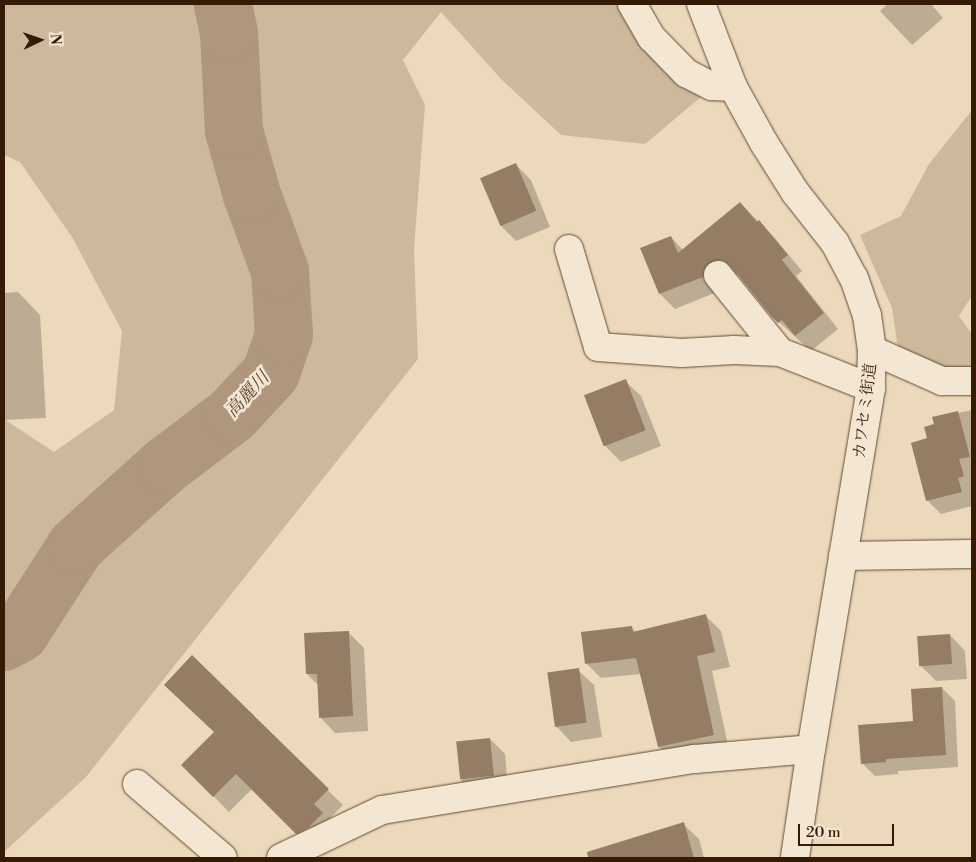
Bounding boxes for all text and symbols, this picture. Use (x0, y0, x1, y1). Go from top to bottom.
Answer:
north arrow (15, 15, 65, 65)
text: N (46, 33, 64, 45)
street label: カワセミ街道 (850, 362, 880, 460)
water label: 高麗川 (222, 368, 274, 422)
scale bar (801, 814, 897, 846)
text: 20 m (806, 823, 841, 842)

